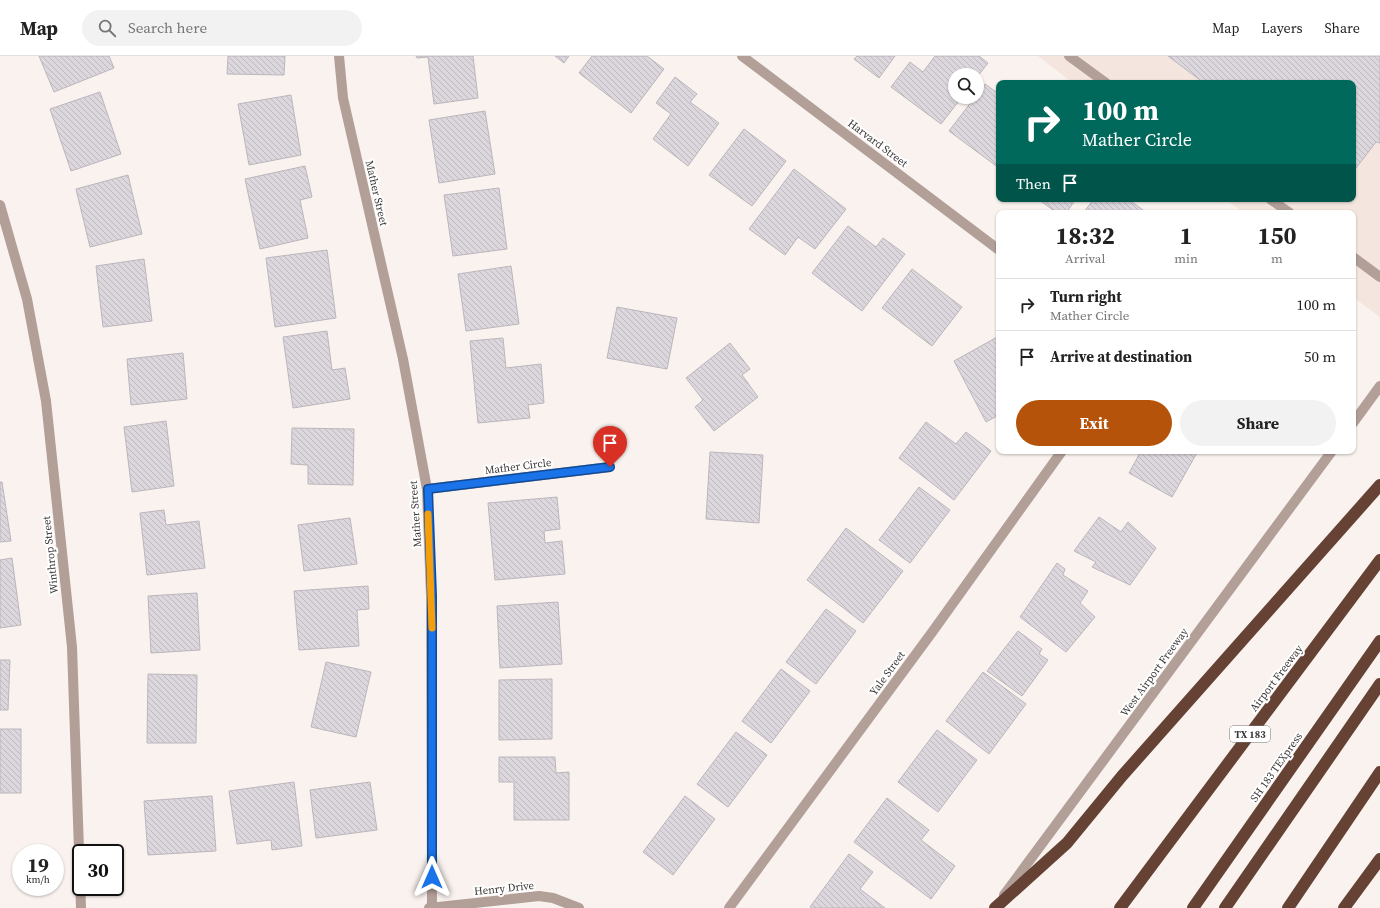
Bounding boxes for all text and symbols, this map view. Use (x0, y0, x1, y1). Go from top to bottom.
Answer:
search box (82, 10, 362, 46)
text: Map (20, 15, 58, 41)
icon: search (96, 17, 118, 39)
text: Search here (128, 17, 207, 38)
text: Map (1212, 18, 1239, 38)
text: Layers (1261, 18, 1303, 38)
text: Share (1325, 18, 1360, 38)
map controls (948, 68, 984, 104)
button: search (948, 68, 984, 104)
text: 100 m (1082, 91, 1159, 129)
icon: right (1016, 96, 1068, 148)
street label: Harvard Street (845, 116, 911, 171)
text: Mather Circle (1082, 127, 1192, 152)
street label: Mather Street (362, 159, 391, 228)
icon: arrive (1059, 172, 1081, 194)
text: Then (1016, 173, 1051, 194)
text: 18:32 (1056, 219, 1115, 252)
text: 1 (1180, 219, 1193, 252)
text: 150 (1257, 219, 1296, 252)
text: Arrival (1065, 250, 1105, 267)
text: min (1174, 250, 1198, 267)
text: m (1271, 250, 1283, 267)
text: Turn right (1050, 286, 1122, 307)
icon: right (1016, 294, 1038, 316)
text: 100 m (1296, 294, 1336, 315)
text: Mather Circle (1050, 307, 1129, 324)
icon: arrive (1016, 346, 1038, 368)
text: Arrive at destination (1050, 346, 1192, 367)
text: 50 m (1304, 346, 1336, 367)
button: Exit (1016, 400, 1172, 446)
button: Share (1180, 400, 1336, 446)
pin (593, 426, 627, 467)
icon: arrive (599, 432, 621, 454)
street label: Mather Circle (484, 455, 553, 478)
street label: Mather Street (406, 480, 425, 548)
street label: Winthrop Street (39, 515, 62, 595)
street label: West Airport Freeway (1117, 625, 1192, 720)
street label: Airport Freeway (1246, 642, 1307, 715)
street label: Yale Street (866, 648, 909, 699)
road number: TX 183 (1230, 726, 1270, 742)
street label: SH 183 TEXpress (1247, 729, 1306, 805)
speed limit sign: 30 (72, 844, 124, 896)
text: 19 (27, 851, 49, 879)
position arrow (411, 856, 453, 898)
text: km/h (26, 873, 50, 886)
street label: Henry Drive (473, 878, 535, 899)

